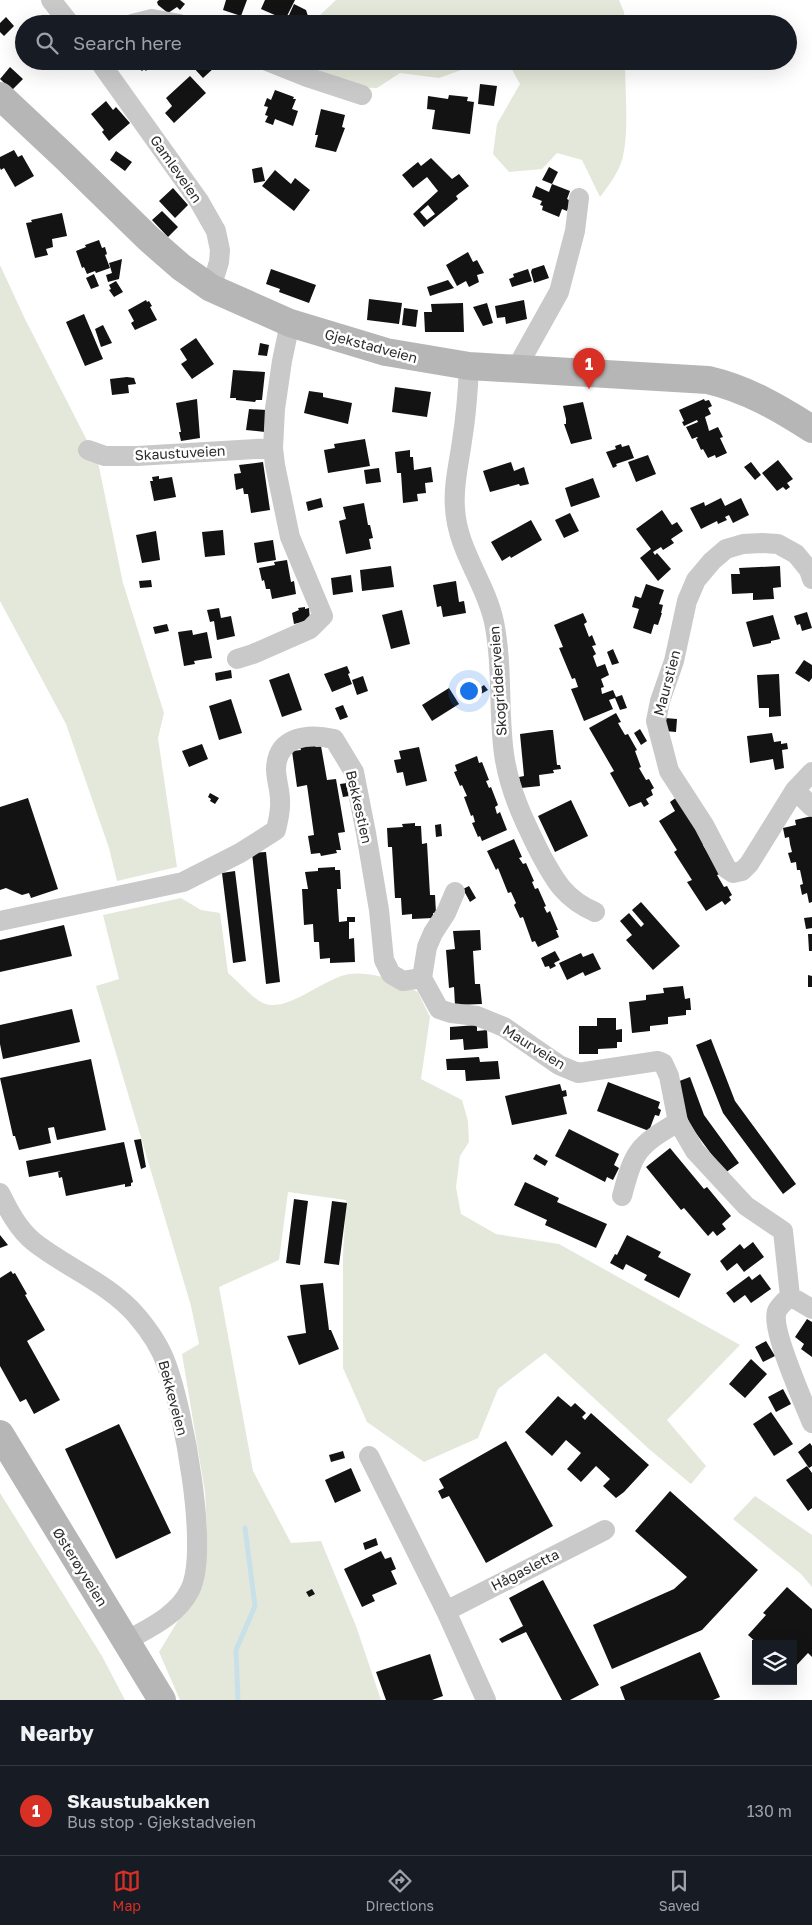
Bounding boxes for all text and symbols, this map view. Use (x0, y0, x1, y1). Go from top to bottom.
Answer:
search box (15, 15, 797, 70)
icon: search (33, 29, 61, 57)
text: Search here (73, 31, 182, 54)
street label: Gamleveien (147, 132, 206, 206)
street label: Gjekstadveien (323, 325, 419, 366)
pin: 1 (573, 348, 605, 389)
street label: Skaustuveien (134, 442, 226, 463)
street label: Skogridderveien (485, 625, 510, 737)
street label: Maurstien (650, 648, 683, 718)
your location (456, 678, 482, 704)
street label: Bekkestien (343, 769, 376, 845)
street label: Maurveien (500, 1021, 569, 1072)
street label: Bekkeveien (155, 1358, 192, 1437)
street label: Østerøyveien (49, 1524, 111, 1609)
street label: Hågasletta (488, 1545, 562, 1594)
map controls (752, 1640, 797, 1685)
button: layers (752, 1640, 797, 1685)
text: Nearby (20, 1720, 94, 1746)
text: Skaustubakken (67, 1789, 209, 1812)
text: 1 (32, 1801, 40, 1821)
text: 130 m (747, 1801, 792, 1821)
text: Bus stop · Gjekstadveien (67, 1812, 256, 1832)
tab: Map (112, 1867, 141, 1914)
tab: Directions (366, 1867, 434, 1914)
tab: Saved (659, 1867, 700, 1914)

